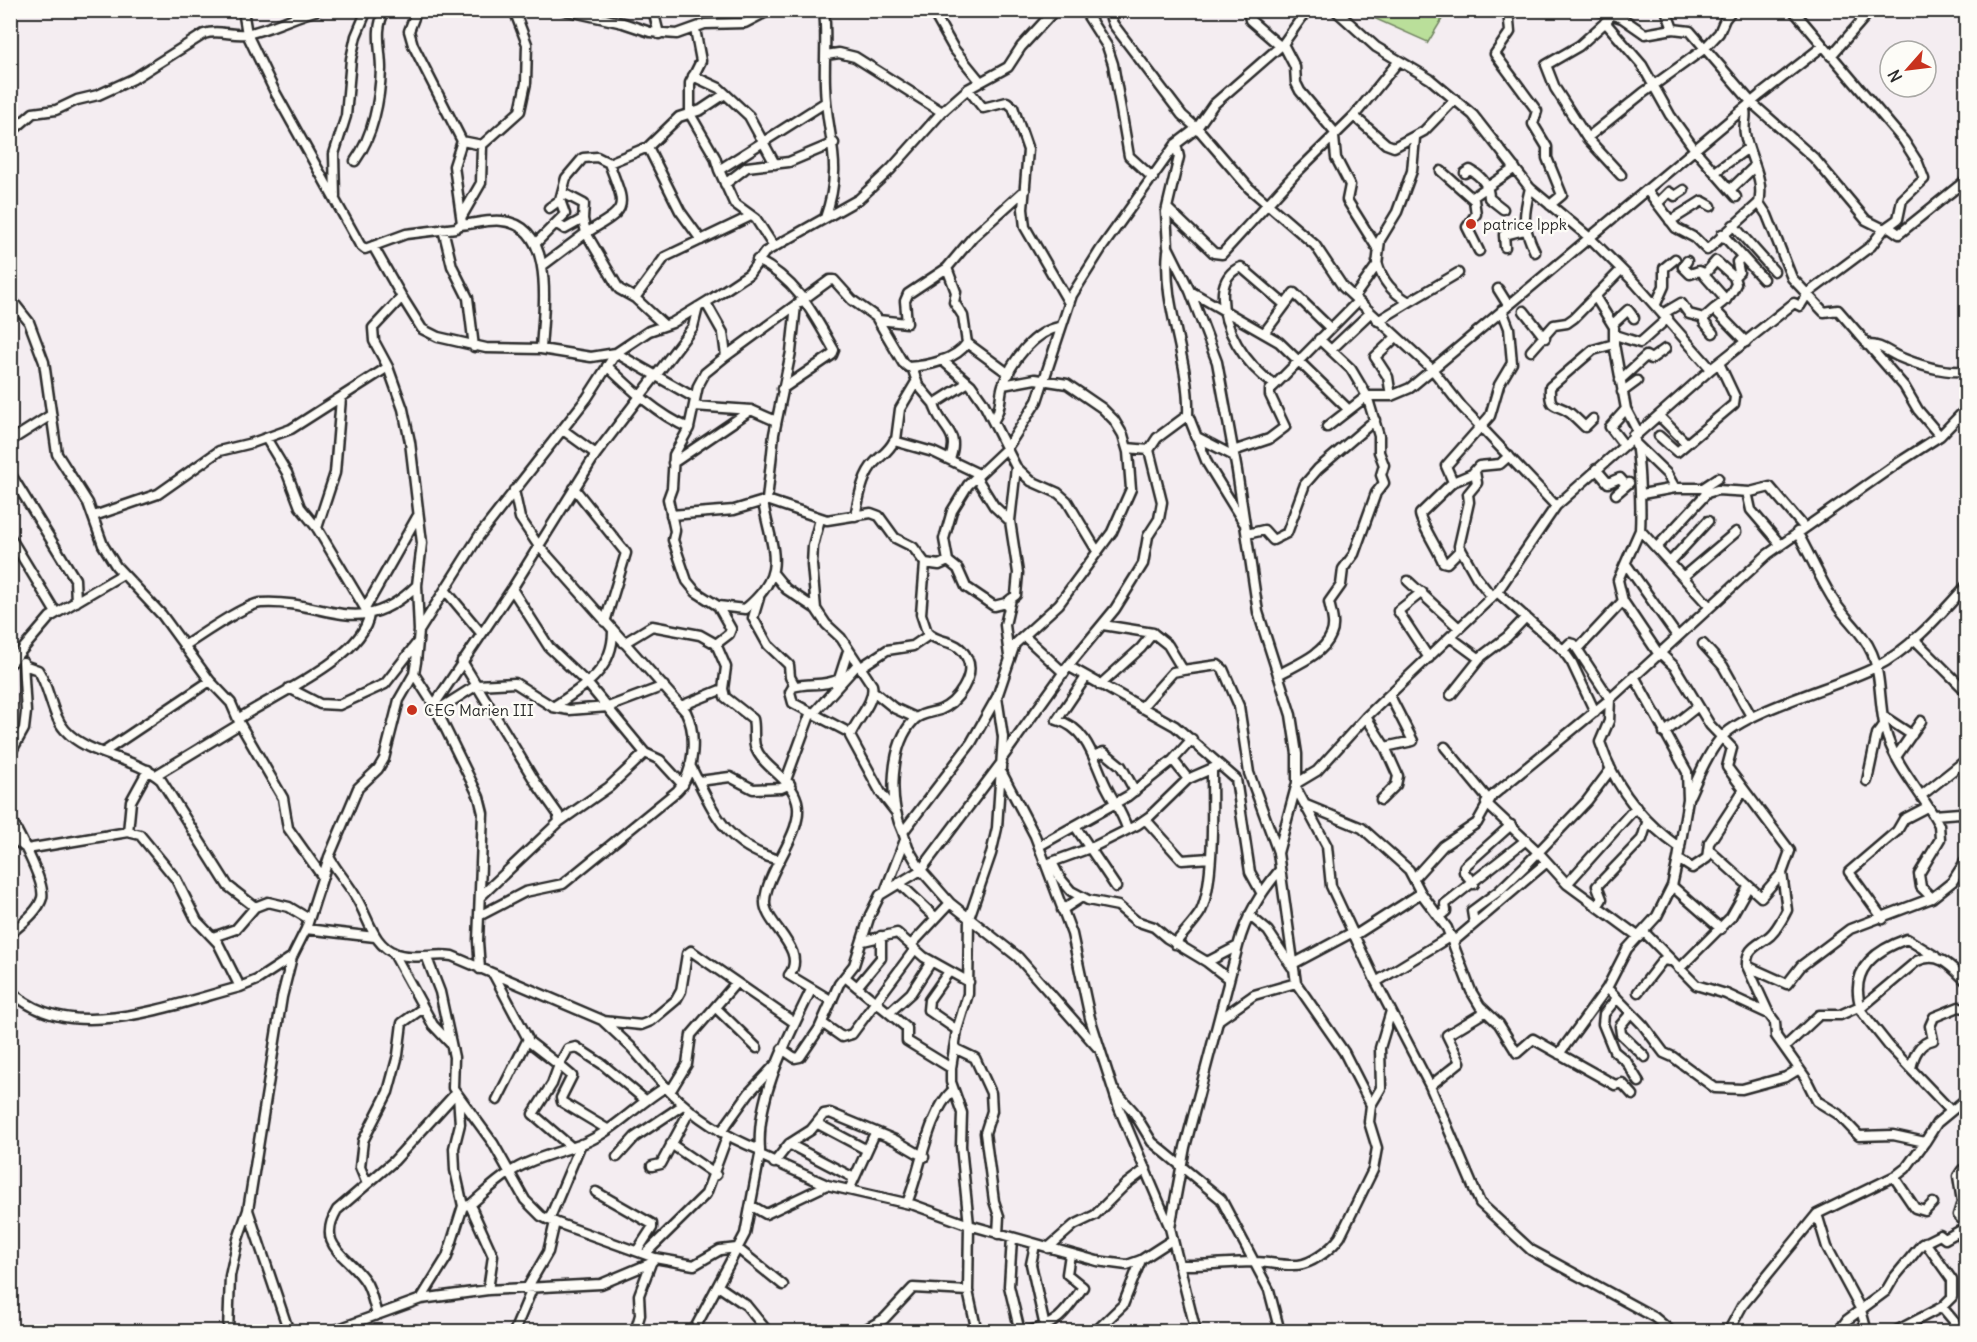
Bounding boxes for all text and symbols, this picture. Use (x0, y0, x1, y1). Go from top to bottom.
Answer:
north arrow (1878, 39, 1938, 99)
text: N (1883, 66, 1906, 86)
place label: patrice lppk (1483, 214, 1567, 234)
marker: patrice lppk (1464, 217, 1478, 231)
place label: CEG Marien III (424, 700, 534, 720)
marker: CEG Marien III (405, 703, 419, 717)

